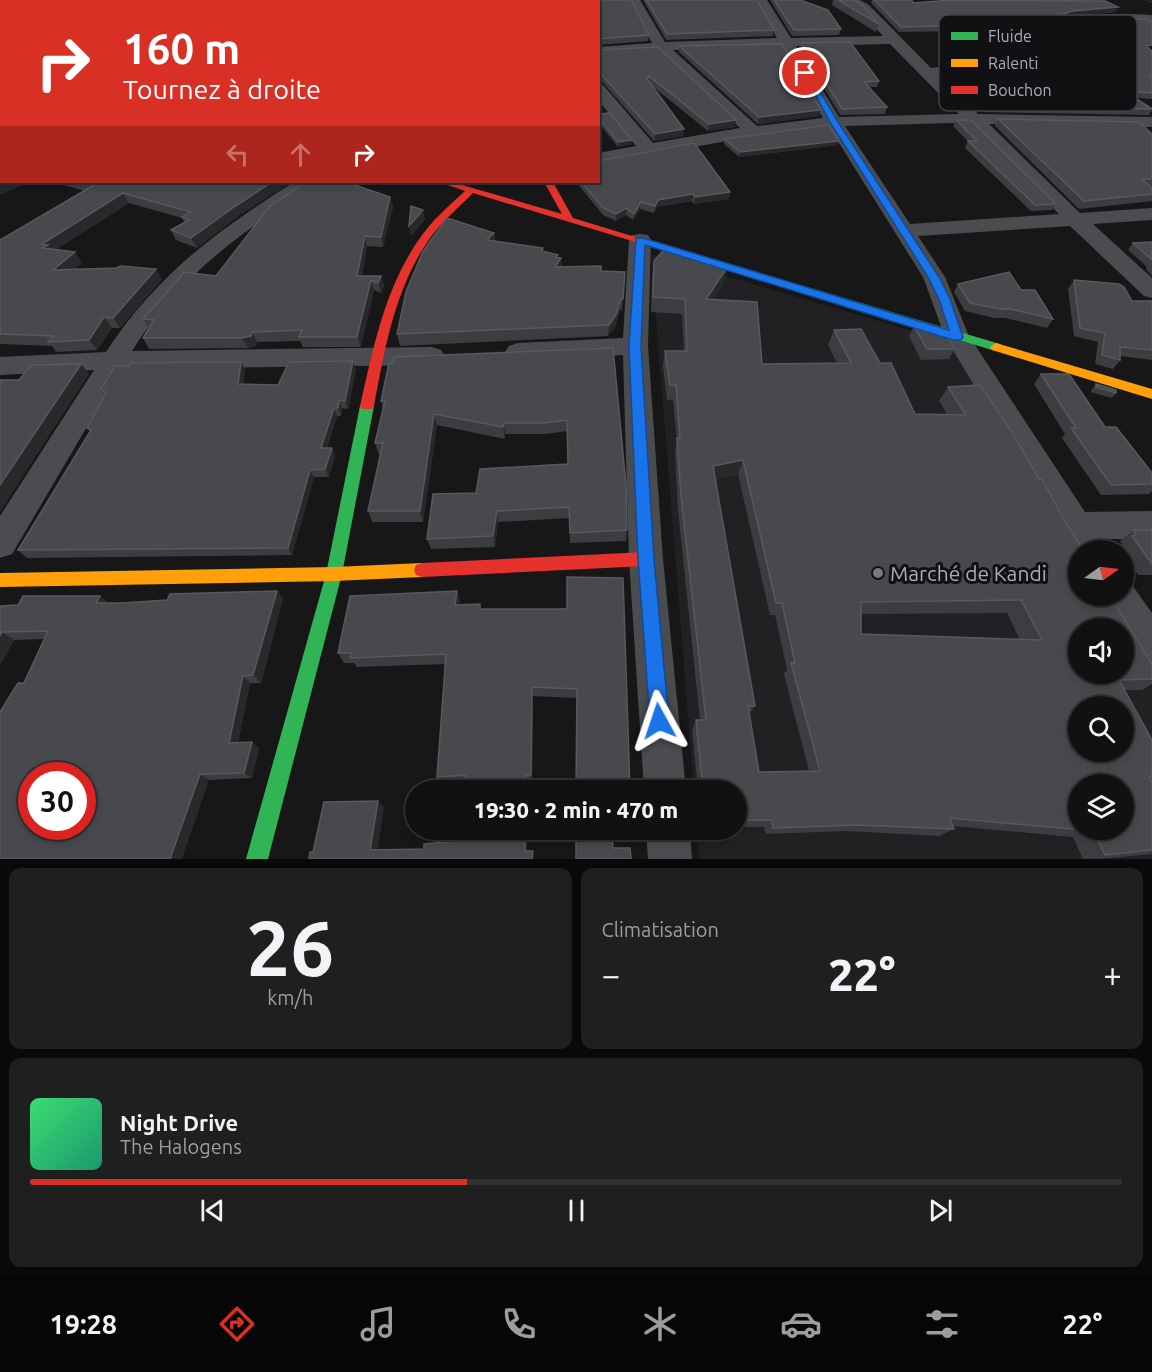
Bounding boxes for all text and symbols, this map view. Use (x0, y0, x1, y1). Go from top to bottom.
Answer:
legend (939, 15, 1137, 111)
icon: right (24, 24, 102, 102)
text: 160 m (123, 25, 240, 72)
text: Fluide (988, 27, 1032, 45)
pin (779, 47, 830, 98)
text: Ralenti (988, 54, 1039, 72)
icon: arrive (788, 56, 821, 89)
text: Tournez à droite (123, 74, 321, 104)
text: Bouchon (988, 81, 1052, 99)
icon: left (221, 138, 254, 171)
icon: ahead (284, 138, 317, 171)
icon: right (347, 138, 380, 171)
north arrow (1068, 540, 1134, 606)
map controls (1068, 540, 1134, 840)
place label: Marché de Kandi (890, 561, 1047, 585)
marker: Marché de Kandi (871, 566, 885, 580)
button: sound (1068, 618, 1134, 684)
position arrow (627, 689, 691, 753)
button: search (1068, 696, 1134, 762)
speed limit sign: 30 (18, 762, 96, 840)
button: layers (1068, 774, 1134, 840)
text: 19:30 · 2 min · 470 m (474, 797, 678, 822)
text: 26 (246, 903, 334, 991)
text: Climatisation (602, 918, 719, 941)
text: 22° (828, 949, 895, 1000)
text: − (602, 956, 620, 993)
text: + (1103, 956, 1122, 993)
text: km/h (267, 986, 313, 1009)
text: Night Drive (120, 1110, 238, 1135)
text: The Halogens (120, 1135, 242, 1158)
icon: previous (196, 1194, 229, 1227)
icon: pause (560, 1194, 593, 1227)
icon: next (924, 1194, 957, 1227)
icon: directions (216, 1303, 258, 1345)
icon: music (357, 1303, 399, 1345)
icon: phone (498, 1303, 540, 1345)
icon: climate (639, 1303, 681, 1345)
icon: car (780, 1303, 822, 1345)
icon: filters (921, 1303, 963, 1345)
text: 19:28 (50, 1309, 117, 1339)
text: 22° (1062, 1309, 1102, 1339)

